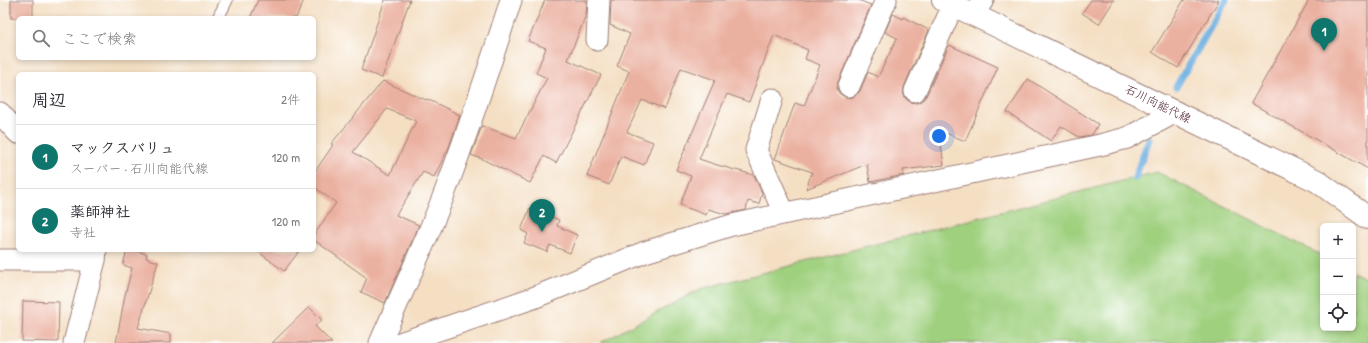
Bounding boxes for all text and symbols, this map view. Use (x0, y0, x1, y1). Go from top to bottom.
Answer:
search box (16, 16, 316, 60)
pin: 1 (1311, 18, 1337, 51)
icon: search (30, 27, 52, 49)
text: ここで検索 (62, 28, 137, 49)
street label: 石川向能代線 (1122, 80, 1194, 127)
text: 周辺 (32, 88, 66, 111)
text: 2件 (281, 90, 300, 108)
your location (929, 126, 949, 146)
text: マックスバリュ (70, 137, 175, 158)
text: 1 (43, 148, 47, 166)
text: 120 m (272, 148, 300, 166)
text: スーパー · 石川向能代線 (70, 159, 208, 177)
pin: 2 (529, 199, 555, 232)
text: 薬師神社 (70, 201, 130, 222)
text: 2 (42, 212, 48, 230)
text: 120 m (272, 212, 300, 230)
text: 寺社 (70, 223, 96, 241)
map controls (1320, 223, 1356, 331)
button: + (1320, 223, 1356, 259)
button: − (1320, 259, 1356, 295)
button: locate (1320, 295, 1356, 331)

